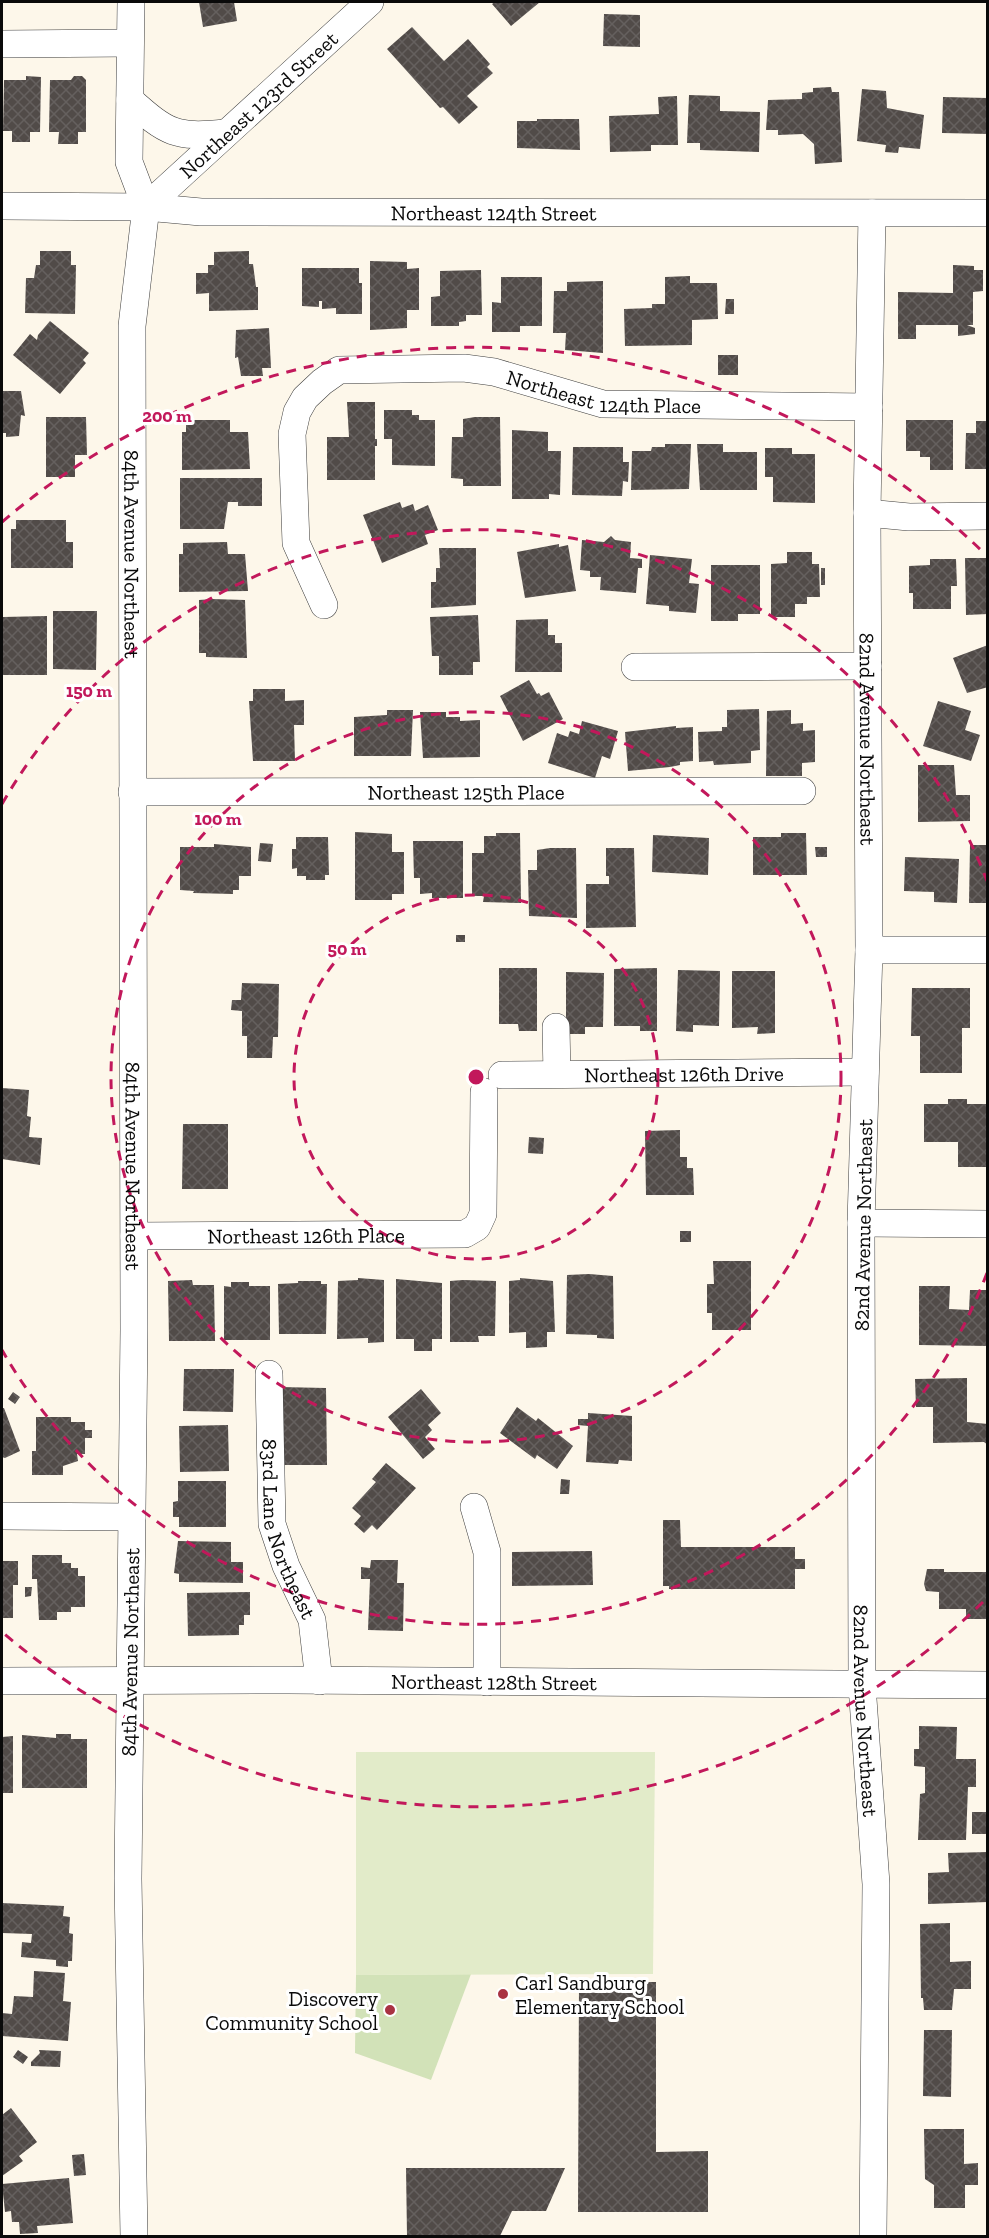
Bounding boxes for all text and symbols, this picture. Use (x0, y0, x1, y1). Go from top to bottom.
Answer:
street label: Northeast 123rd Street (174, 26, 343, 183)
street label: Northeast 124th Street (391, 200, 597, 225)
street label: Northeast 124th Place (504, 364, 701, 418)
text: 200 m (142, 405, 192, 427)
street label: 84th Avenue Northeast (120, 450, 145, 659)
street label: 82nd Avenue Northeast (855, 633, 881, 845)
text: 150 m (66, 680, 112, 702)
street label: Northeast 125th Place (367, 779, 565, 804)
text: 100 m (194, 808, 242, 830)
text: 50 m (328, 938, 367, 960)
street label: Northeast 126th Drive (584, 1060, 784, 1087)
street label: 84th Avenue Northeast (121, 1062, 146, 1271)
centre of rings (466, 1067, 486, 1087)
street label: 82nd Avenue Northeast (849, 1118, 877, 1331)
street label: Northeast 126th Place (207, 1222, 405, 1248)
street label: 83rd Lane Northeast (258, 1439, 322, 1623)
street label: 84th Avenue Northeast (116, 1547, 144, 1756)
street label: 82nd Avenue Northeast (849, 1605, 884, 1818)
street label: Northeast 128th Street (391, 1668, 597, 1695)
place label: Carl Sandburg Elementary School (515, 1970, 685, 2019)
place label: Discovery Community School (205, 1986, 378, 2035)
marker: Carl Sandburg Elementary School (496, 1987, 510, 2001)
marker: Discovery Community School (383, 2003, 397, 2017)

